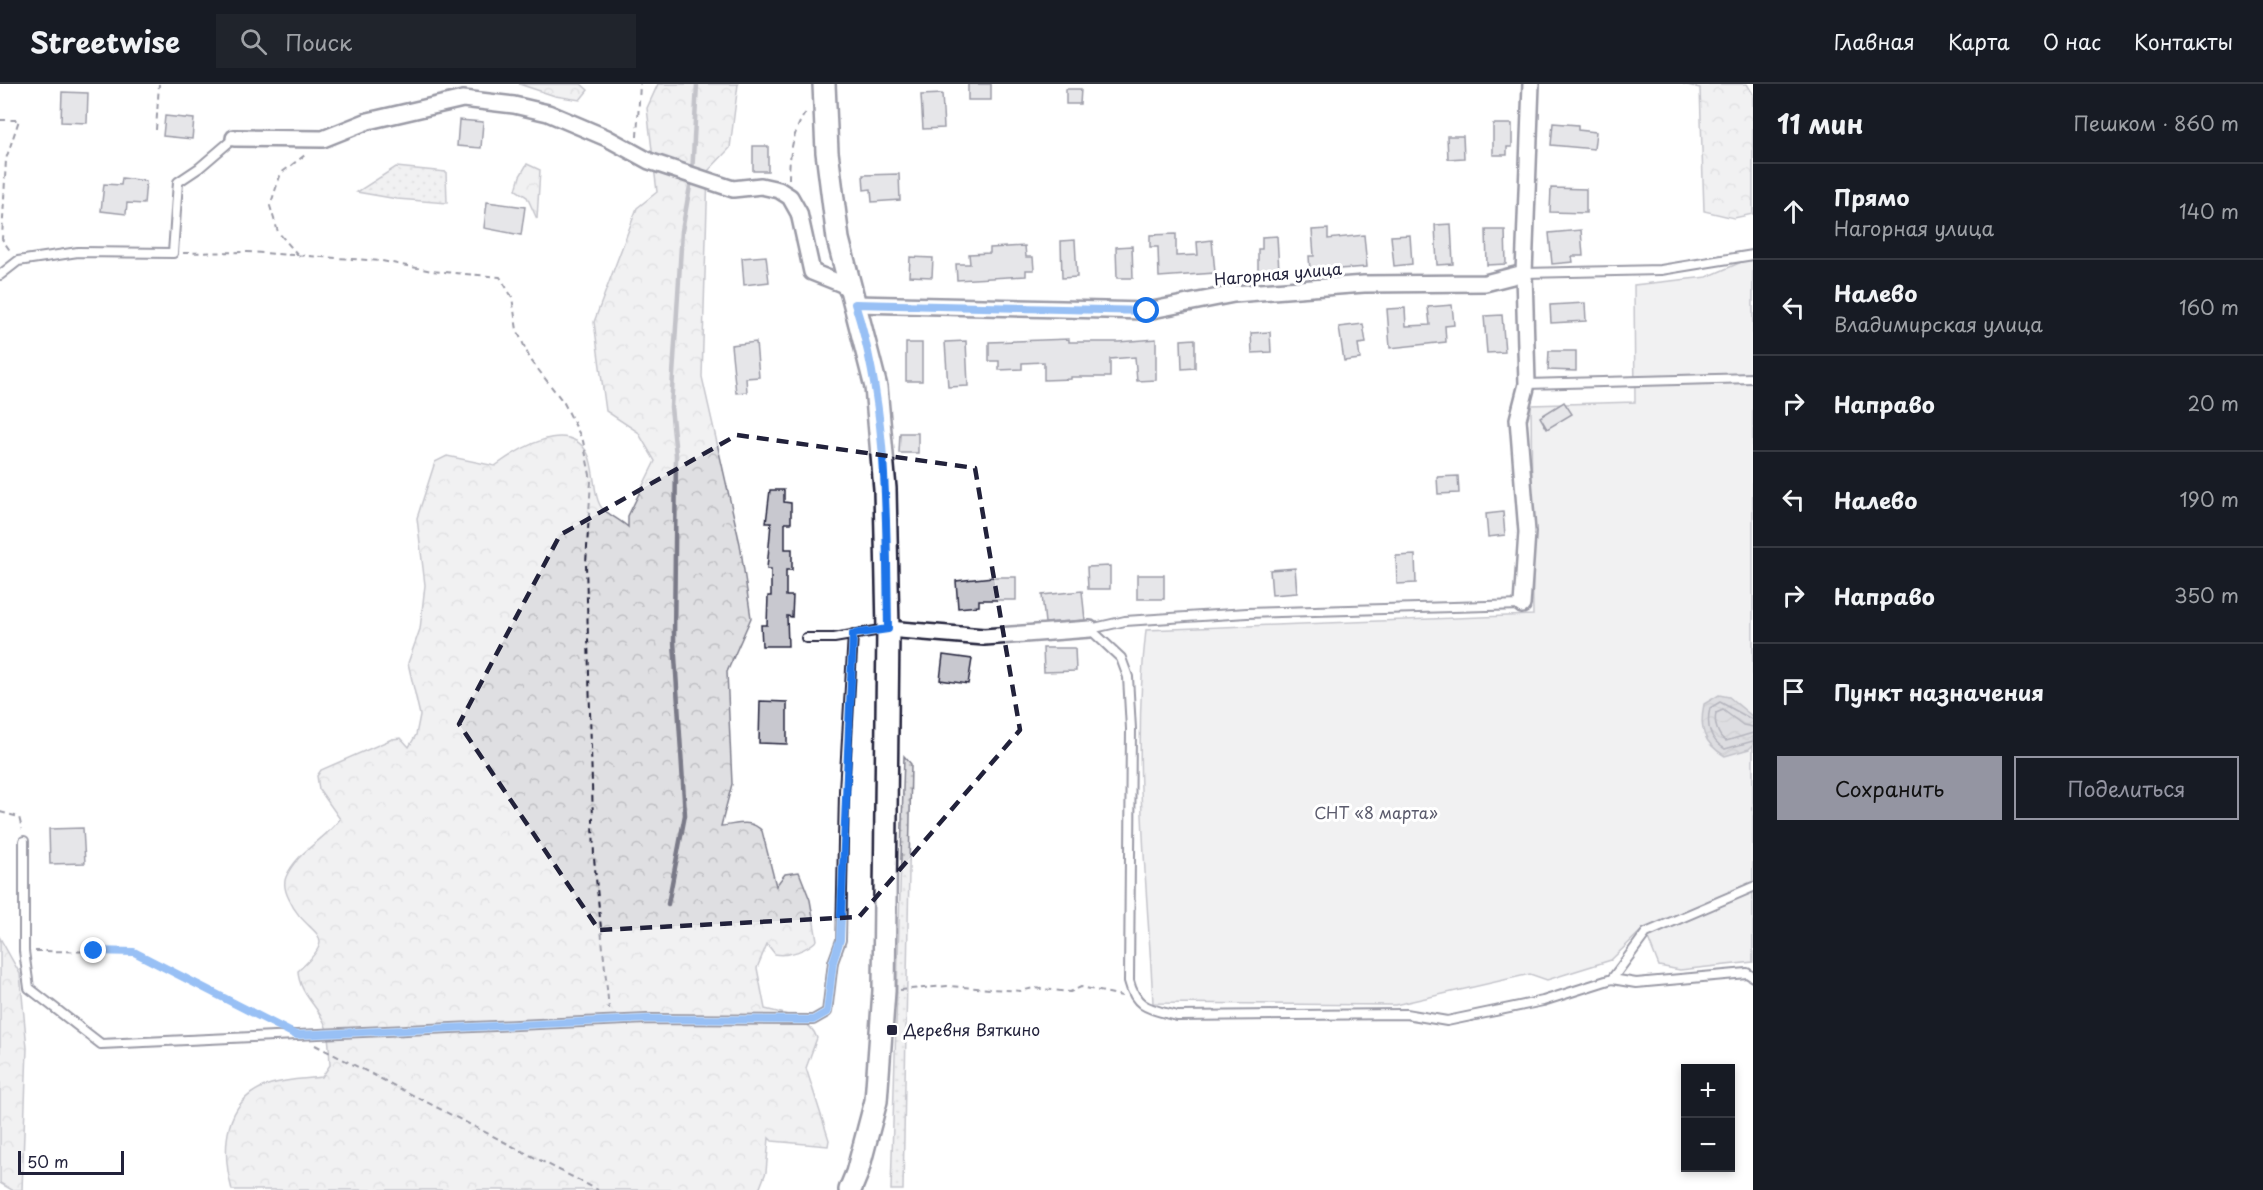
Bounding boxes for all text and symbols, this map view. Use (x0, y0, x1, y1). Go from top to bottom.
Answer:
search box (216, 14, 636, 68)
text: Streetwise (30, 20, 180, 63)
icon: search (237, 25, 270, 58)
text: Поиск (285, 25, 352, 58)
text: Главная (1834, 25, 1915, 57)
text: Карта (1948, 25, 2010, 57)
text: О нас (2043, 25, 2101, 57)
text: Контакты (2134, 25, 2233, 57)
text: 11 мин (1777, 104, 1863, 143)
text: Пешком · 860 m (2074, 108, 2239, 138)
text: Прямо (1834, 180, 1909, 213)
icon: ahead (1777, 195, 1810, 228)
text: 140 m (2179, 196, 2239, 226)
text: Нагорная улица (1834, 213, 1994, 243)
street label: Нагорная улица (1213, 255, 1343, 291)
text: Налево (1834, 276, 1917, 309)
icon: left (1777, 291, 1810, 324)
text: 160 m (2179, 292, 2239, 322)
route start (1133, 297, 1159, 323)
text: Владимирская улица (1834, 309, 2043, 339)
icon: right (1777, 387, 1810, 420)
text: Направо (1834, 387, 1935, 420)
text: 20 m (2187, 388, 2239, 418)
icon: left (1777, 483, 1810, 516)
text: Налево (1834, 483, 1917, 516)
text: 190 m (2180, 484, 2239, 514)
icon: right (1777, 579, 1810, 612)
text: Направо (1834, 579, 1935, 612)
text: 350 m (2174, 580, 2239, 610)
icon: arrive (1777, 675, 1810, 708)
text: Пункт назначения (1834, 675, 2044, 708)
button: Сохранить (1777, 756, 2002, 820)
button: Поделиться (2014, 756, 2239, 820)
park label: СНТ «8 марта» (1314, 800, 1438, 824)
route end (80, 937, 106, 963)
place label: Деревня Вяткино (903, 1017, 1040, 1041)
marker: Деревня Вяткино (885, 1023, 899, 1037)
map controls (1681, 1064, 1735, 1172)
button: + (1681, 1064, 1735, 1118)
button: − (1681, 1118, 1735, 1172)
scale bar (18, 1148, 124, 1176)
text: 50 m (27, 1149, 68, 1173)

